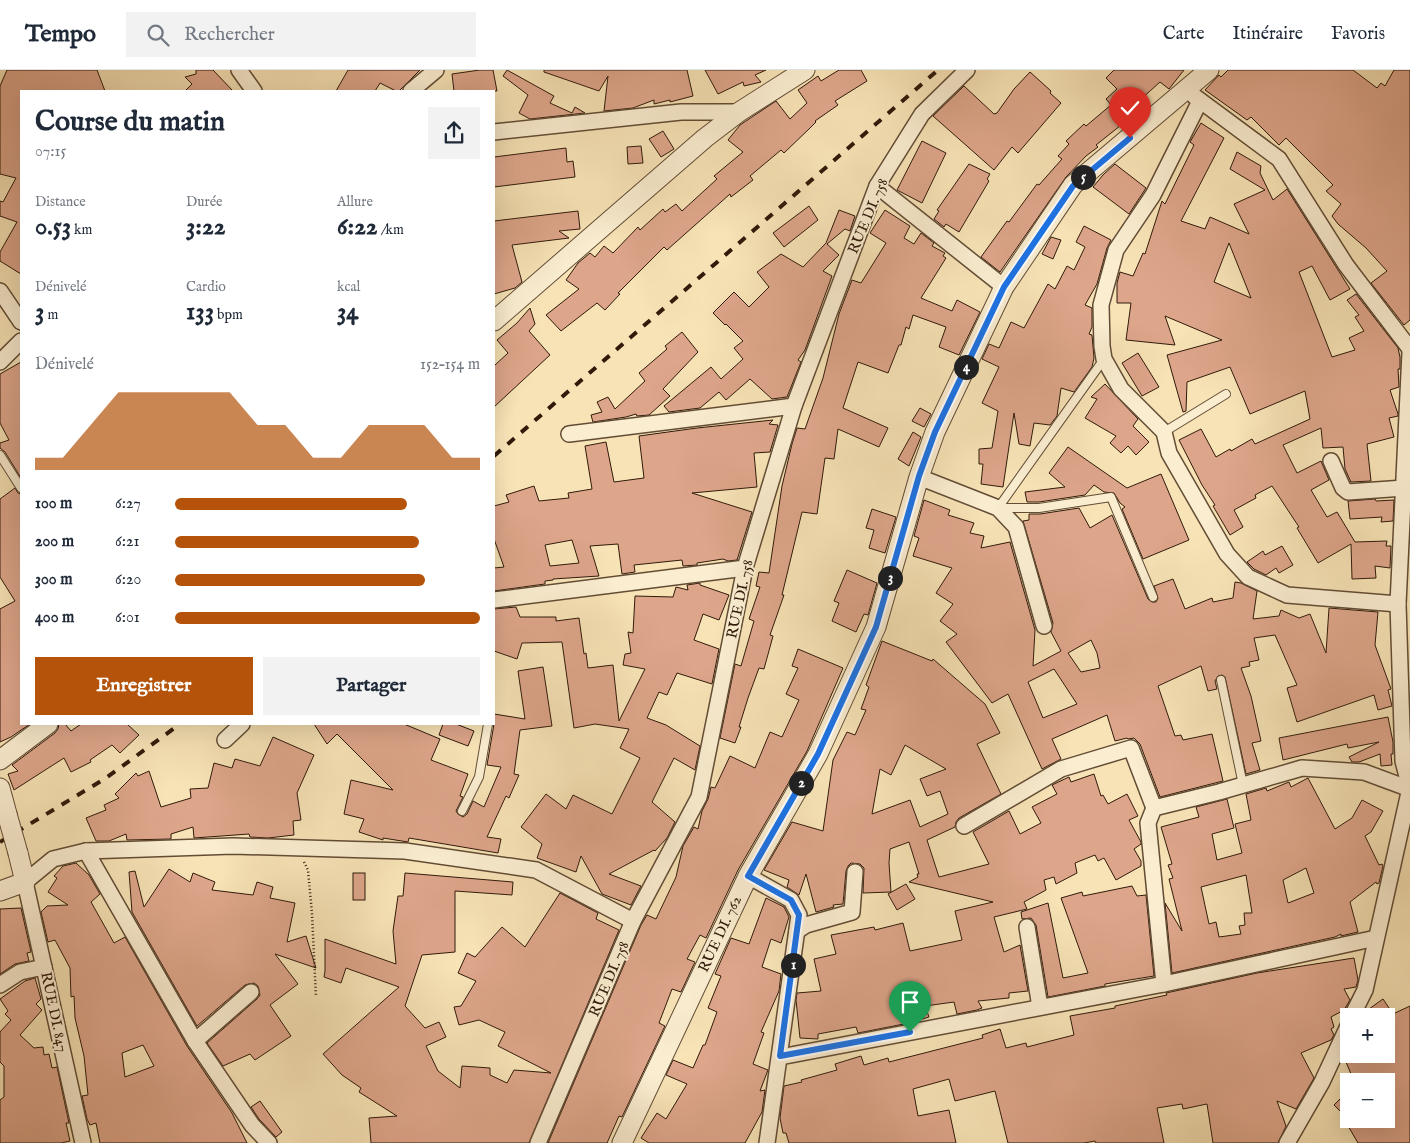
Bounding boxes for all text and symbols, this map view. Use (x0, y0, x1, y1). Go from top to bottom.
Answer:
search box (126, 12, 476, 57)
text: Tempo (25, 19, 96, 50)
icon: search (144, 21, 172, 49)
text: Rechercher (184, 23, 275, 47)
text: Carte (1163, 23, 1205, 46)
text: Itinéraire (1233, 23, 1303, 46)
text: Favoris (1331, 23, 1385, 46)
pin (1109, 87, 1151, 138)
icon: check (1116, 94, 1144, 122)
text: Course du matin (35, 105, 225, 140)
button: share (428, 107, 480, 159)
text: 07:15 (35, 142, 66, 162)
pin: 5 (1070, 164, 1096, 190)
text: 5 (1081, 168, 1086, 186)
street label: RUE DI. 758 (844, 175, 892, 257)
text: Distance (35, 193, 86, 211)
text: Durée (186, 193, 223, 211)
text: Allure (337, 193, 373, 211)
text: 0.53 (35, 211, 71, 243)
text: 3:22 (186, 211, 225, 243)
text: 6:22 (337, 211, 378, 243)
text: km (71, 221, 92, 239)
text: /km (378, 221, 404, 239)
text: Dénivelé (35, 278, 87, 296)
text: Cardio (186, 278, 226, 296)
text: kcal (337, 278, 360, 296)
text: 3 (35, 296, 44, 328)
text: 133 (186, 296, 214, 328)
text: 34 (337, 296, 359, 328)
text: m (44, 306, 58, 324)
text: bpm (214, 306, 243, 324)
pin: 4 (954, 354, 978, 380)
text: Dénivelé (35, 355, 94, 375)
text: 152–154 m (420, 355, 480, 375)
text: 4 (963, 358, 970, 376)
text: 100 m (35, 494, 72, 514)
text: 6:27 (115, 494, 141, 514)
text: 200 m (35, 532, 74, 552)
text: 6:21 (115, 532, 139, 552)
street label: RUE DI. 758 (722, 558, 758, 640)
pin: 3 (878, 566, 902, 590)
text: 3 (888, 569, 893, 587)
text: 300 m (35, 570, 73, 590)
text: 6:20 (115, 570, 141, 590)
text: 400 m (35, 608, 74, 628)
text: 6:01 (115, 608, 140, 628)
button: Enregistrer (35, 657, 253, 715)
button: Partager (263, 657, 480, 715)
pin: 2 (788, 770, 814, 796)
text: 2 (798, 774, 805, 792)
street label: RUE DI. 762 (694, 893, 746, 975)
street label: RUE DI. 758 (585, 938, 633, 1020)
pin: 1 (780, 952, 806, 978)
text: 1 (791, 956, 796, 974)
street label: RUE DI. 847 (36, 970, 72, 1054)
pin (889, 981, 931, 1032)
icon: arrive (896, 988, 924, 1016)
map controls (1340, 1008, 1395, 1128)
button: + (1340, 1008, 1395, 1063)
button: − (1340, 1073, 1395, 1128)

